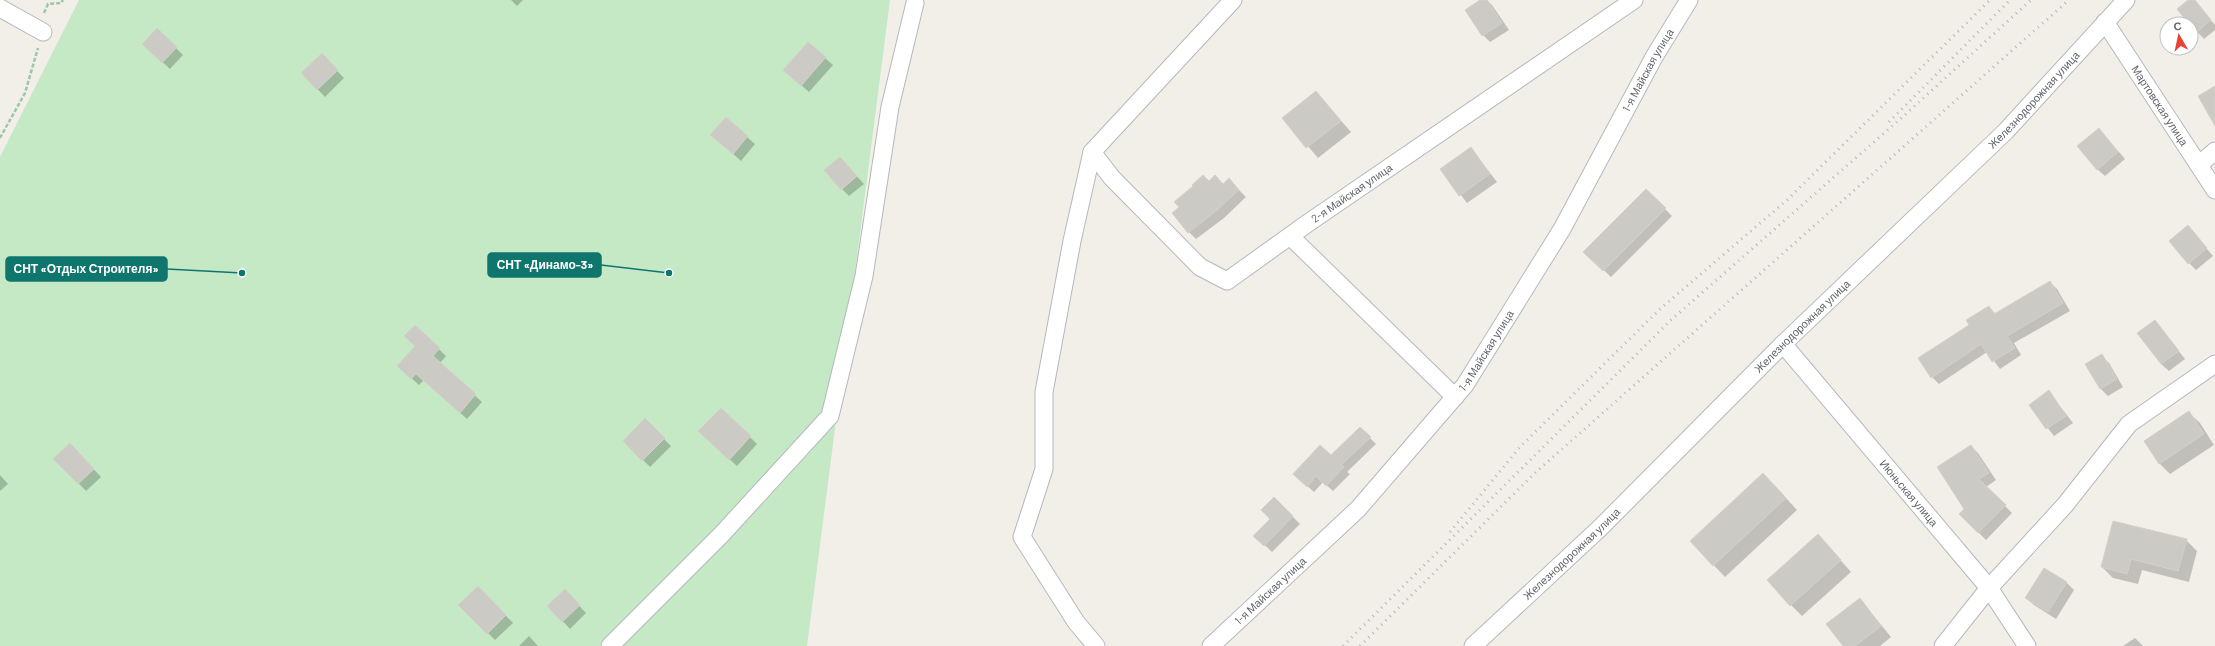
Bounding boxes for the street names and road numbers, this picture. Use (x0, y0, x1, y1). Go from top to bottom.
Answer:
street label: 1-я Майская улица (1619, 25, 1676, 114)
street label: Железнодорожная улица (1985, 48, 2082, 151)
street label: Мартовская улица (2129, 63, 2192, 149)
street label: 2-я Майская улица (1309, 160, 1395, 225)
street label: Железнодорожная улица (1751, 276, 1853, 375)
street label: 1-я Майская улица (1456, 307, 1516, 394)
street label: Июньская улица (1877, 457, 1942, 529)
street label: Железнодорожная улица (1520, 504, 1623, 602)
street label: 1-я Майская улица (1231, 553, 1309, 627)

